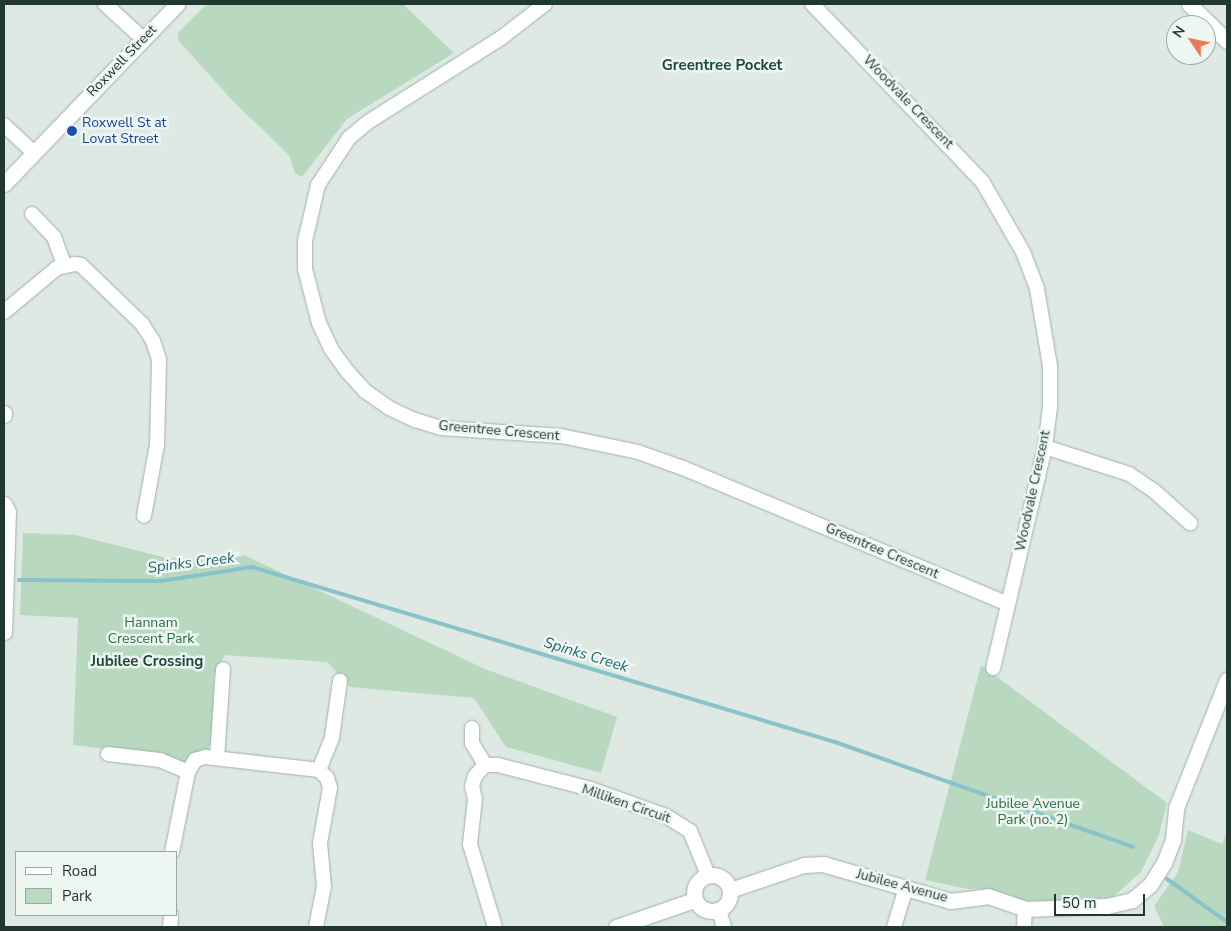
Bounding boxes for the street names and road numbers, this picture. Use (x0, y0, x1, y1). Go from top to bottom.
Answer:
street label: Roxwell Street (84, 22, 160, 100)
street label: Woodvale Crescent (859, 52, 957, 152)
street label: Greentree Crescent (438, 417, 560, 445)
street label: Woodvale Crescent (1012, 429, 1054, 553)
street label: Greentree Crescent (823, 520, 941, 582)
street label: Milliken Circuit (579, 781, 673, 827)
street label: Jubilee Avenue (854, 866, 950, 906)

